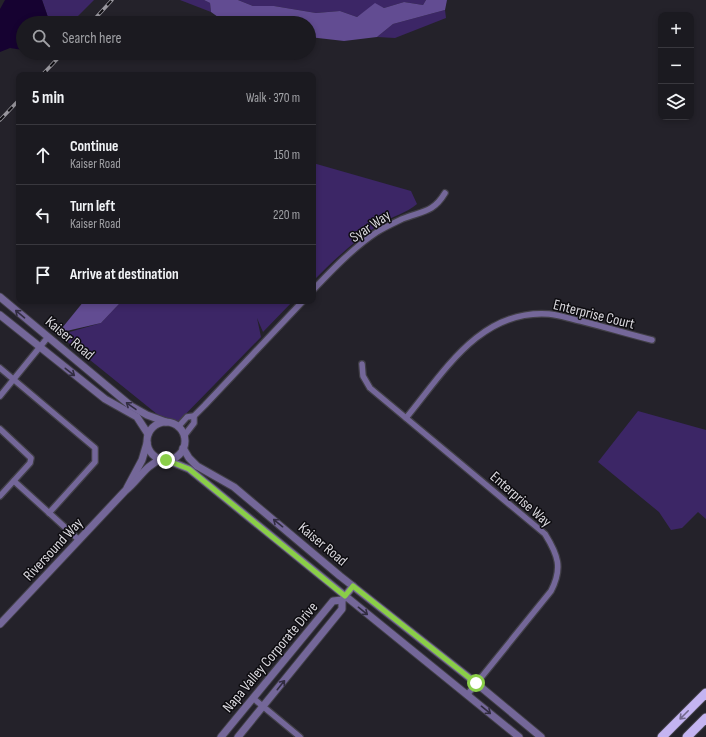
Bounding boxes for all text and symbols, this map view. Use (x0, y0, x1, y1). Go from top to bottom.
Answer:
map controls (658, 12, 694, 120)
button: + (658, 12, 694, 48)
search box (16, 16, 316, 60)
icon: search (30, 27, 52, 49)
text: Search here (62, 29, 122, 48)
button: − (658, 48, 694, 84)
button: layers (658, 84, 694, 120)
text: 5 min (32, 88, 64, 108)
text: Walk · 370 m (246, 90, 300, 106)
text: Continue (70, 137, 119, 156)
icon: ahead (32, 144, 54, 166)
text: 150 m (274, 147, 300, 163)
text: Kaiser Road (70, 156, 121, 172)
text: Turn left (70, 197, 115, 216)
icon: left (32, 204, 54, 226)
street label: Syar Way (346, 206, 395, 247)
text: 220 m (273, 207, 300, 223)
text: Kaiser Road (70, 216, 121, 232)
icon: arrive (32, 264, 54, 286)
text: Arrive at destination (70, 265, 179, 284)
street label: Enterprise Court (551, 295, 637, 334)
one-way arrow (15, 309, 26, 318)
street label: Kaiser Road (41, 312, 98, 364)
one-way arrow (65, 367, 76, 376)
one-way arrow (126, 402, 137, 410)
route end (157, 451, 175, 469)
street label: Enterprise Way (486, 467, 556, 531)
street label: Riversound Way (19, 514, 87, 585)
street label: Kaiser Road (294, 518, 351, 570)
one-way arrow (273, 519, 284, 528)
street label: Napa Valley Corporate Drive (219, 598, 322, 716)
one-way arrow (357, 607, 368, 616)
route start (467, 674, 485, 692)
one-way arrow (276, 680, 285, 691)
one-way arrow (480, 706, 491, 715)
one-way arrow (679, 710, 689, 720)

